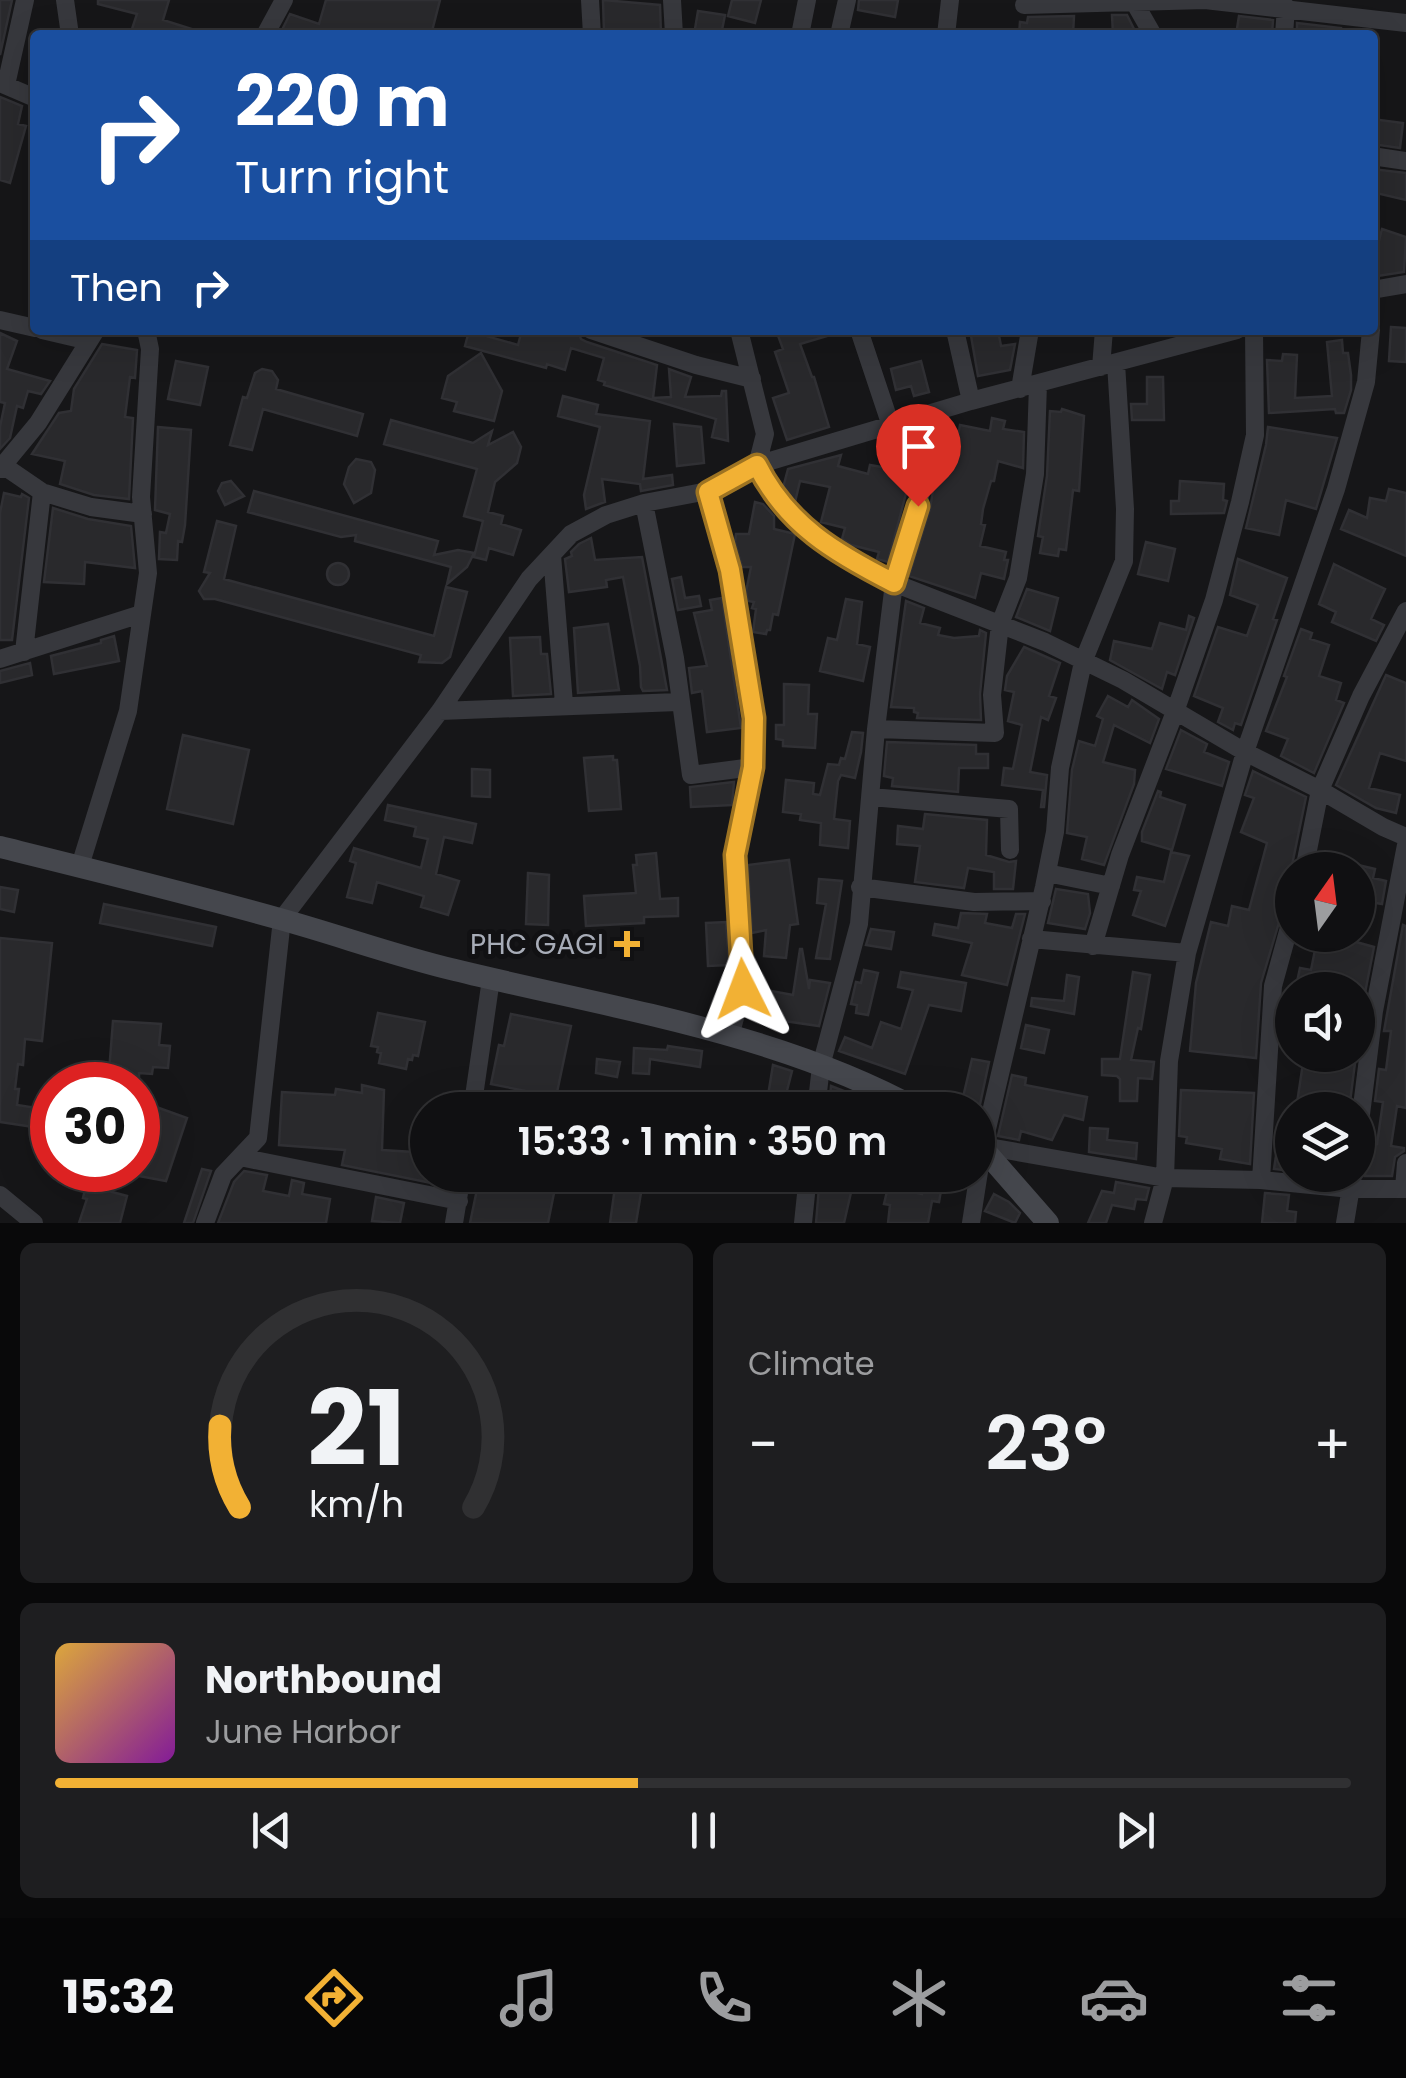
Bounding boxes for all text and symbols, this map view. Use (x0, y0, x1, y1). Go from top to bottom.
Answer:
text: 220 m (235, 52, 450, 151)
icon: right (70, 70, 200, 200)
text: Turn right (235, 146, 449, 209)
icon: right (183, 260, 238, 315)
text: Then (70, 261, 163, 314)
pin (876, 404, 961, 507)
icon: arrive (891, 419, 946, 474)
north arrow (1275, 852, 1375, 952)
map controls (1275, 852, 1375, 1192)
place label: PHC GAGI (470, 925, 604, 964)
marker: PHC GAGI (614, 931, 640, 957)
position arrow (691, 937, 795, 1041)
button: sound (1275, 972, 1375, 1072)
speed limit sign: 30 (30, 1062, 160, 1192)
button: layers (1275, 1092, 1375, 1192)
text: 15:33 · 1 min · 350 m (518, 1115, 887, 1168)
text: Climate (748, 1341, 875, 1386)
text: 21 (307, 1356, 406, 1501)
text: 23° (985, 1391, 1107, 1496)
text: − (748, 1406, 778, 1483)
text: + (1313, 1406, 1351, 1483)
text: km/h (309, 1479, 404, 1530)
text: Northbound (205, 1653, 442, 1706)
text: June Harbor (205, 1709, 401, 1754)
icon: previous (244, 1803, 299, 1858)
icon: pause (676, 1803, 731, 1858)
icon: next (1108, 1803, 1163, 1858)
icon: directions (299, 1963, 369, 2033)
icon: music (494, 1963, 564, 2033)
icon: phone (689, 1963, 759, 2033)
icon: climate (884, 1963, 954, 2033)
icon: car (1079, 1963, 1149, 2033)
icon: filters (1274, 1963, 1344, 2033)
text: 15:32 (62, 1966, 174, 2029)

